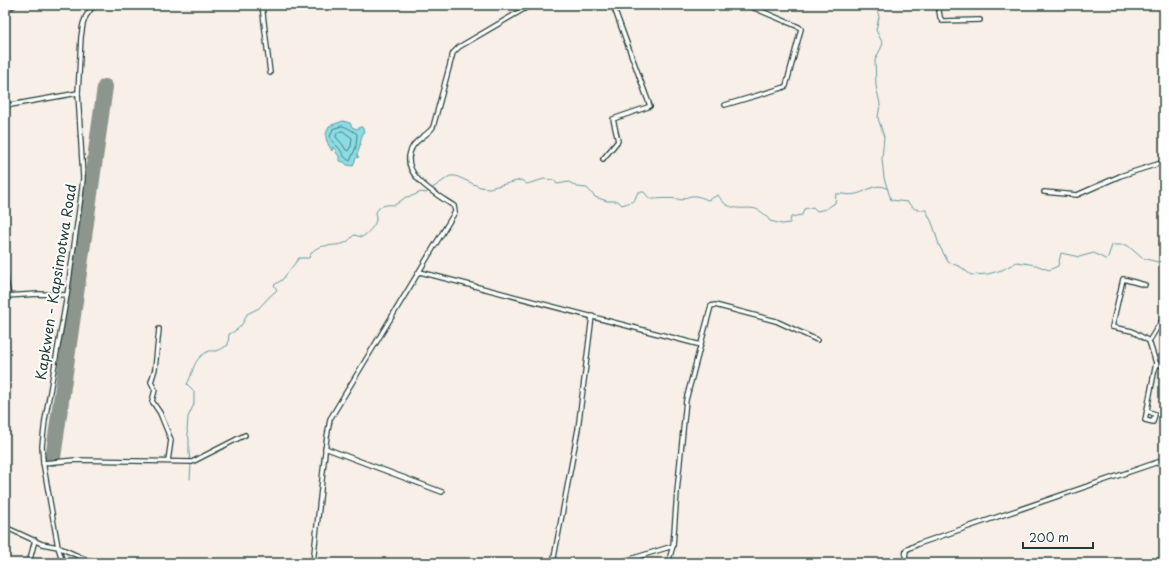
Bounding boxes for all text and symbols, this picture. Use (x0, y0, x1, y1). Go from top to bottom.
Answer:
street label: Kapkwen - Kapsimotwa Road (30, 183, 81, 381)
scale bar (1023, 524, 1093, 550)
text: 200 m (1029, 528, 1069, 546)

